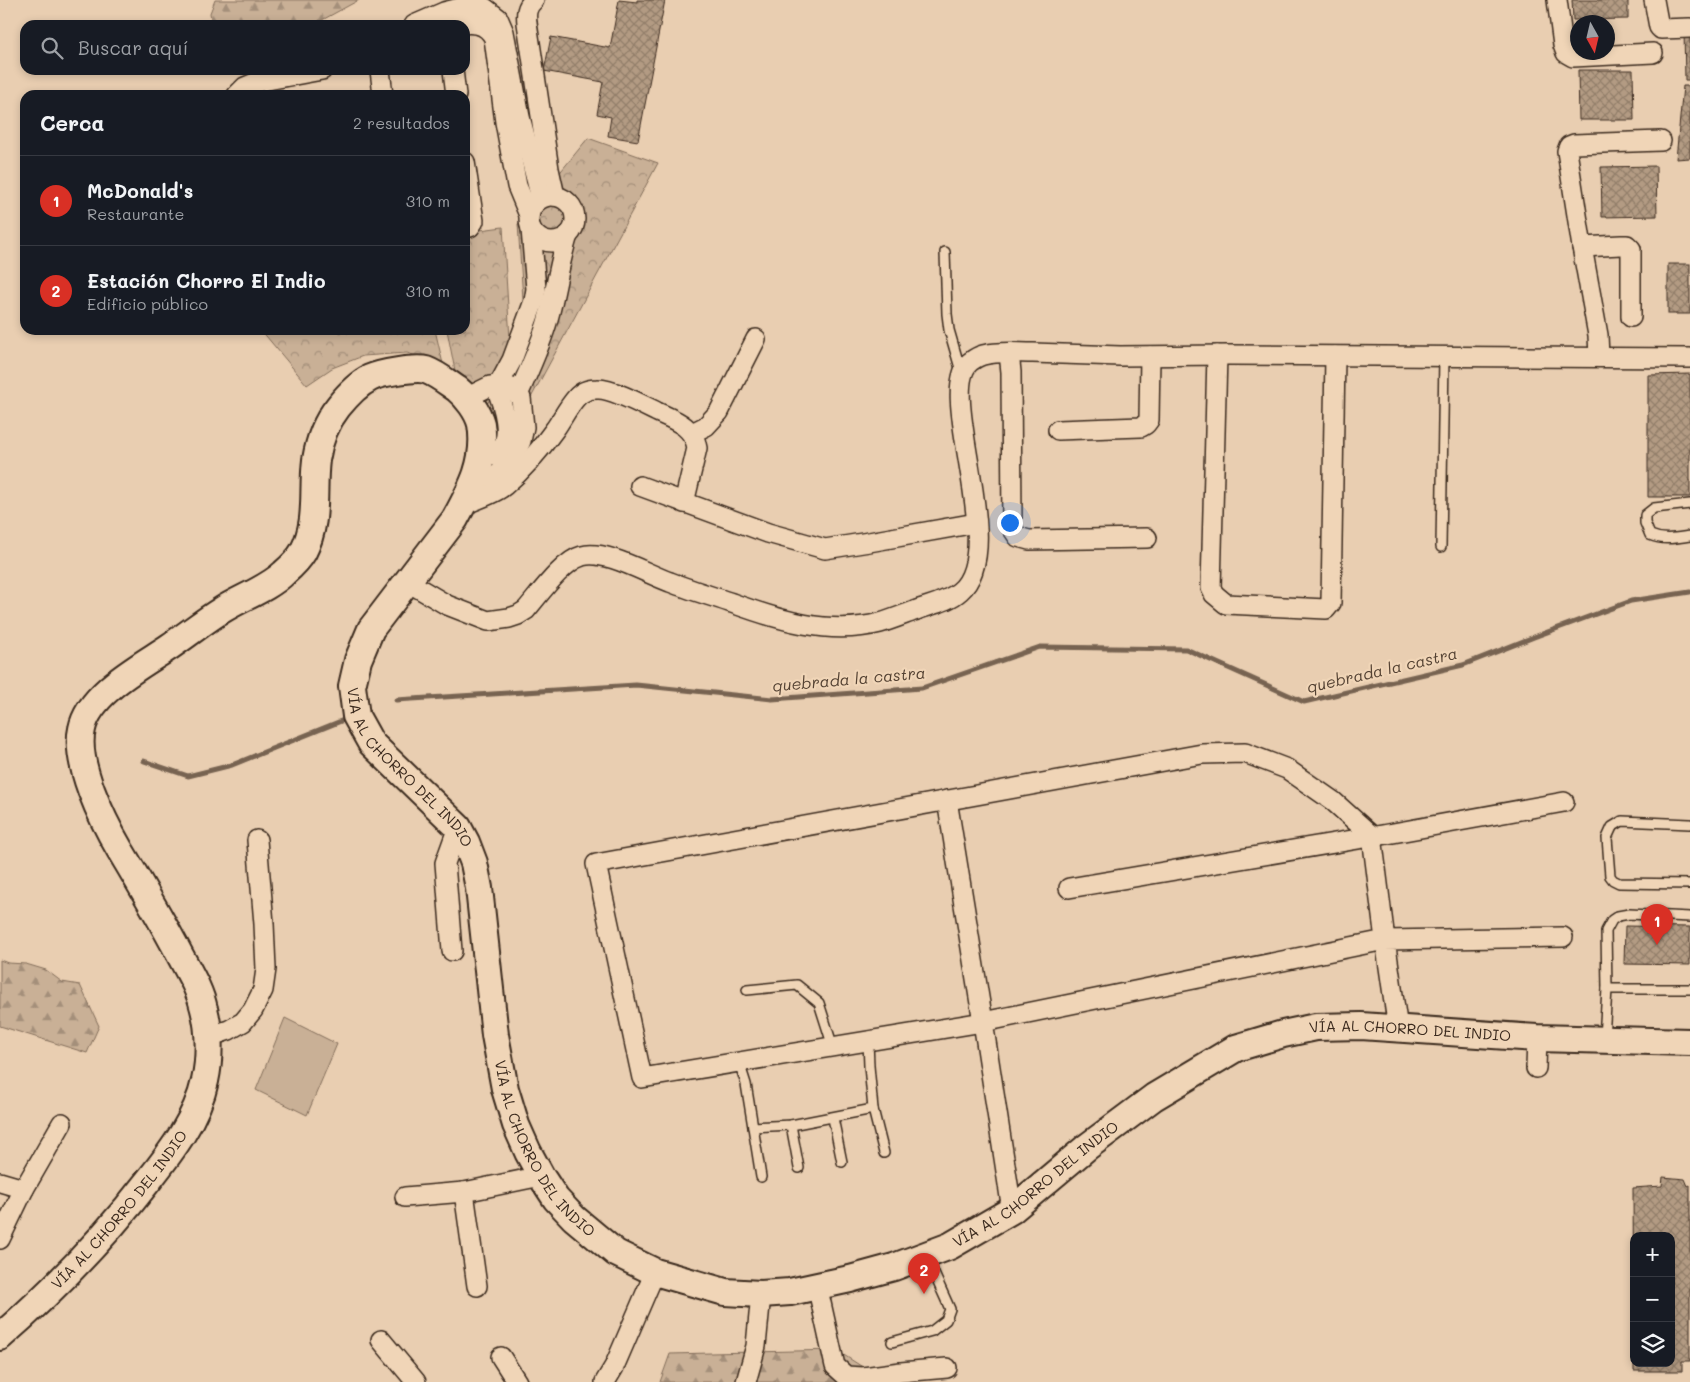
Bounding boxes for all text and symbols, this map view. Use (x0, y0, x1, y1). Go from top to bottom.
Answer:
north arrow (1570, 15, 1615, 60)
search box (20, 20, 470, 75)
icon: search (38, 34, 66, 62)
text: Buscar aquí (78, 35, 188, 60)
text: Cerca (40, 109, 105, 136)
text: 2 resultados (353, 112, 450, 133)
text: McDonald's (87, 178, 193, 203)
text: 1 (52, 190, 60, 211)
text: 310 m (406, 190, 450, 211)
text: Restaurante (87, 203, 185, 224)
text: Estación Chorro El Indio (87, 268, 325, 293)
text: 2 (52, 280, 60, 301)
text: 310 m (406, 280, 450, 301)
text: Edificio público (87, 293, 208, 314)
your location (997, 510, 1023, 536)
water label: quebrada la castra (1305, 642, 1459, 697)
water label: quebrada la castra (772, 661, 926, 696)
street label: VÍA AL CHORRO DEL INDIO (343, 686, 478, 850)
pin: 1 (1641, 904, 1673, 945)
street label: VÍA AL CHORRO DEL INDIO (1307, 1015, 1512, 1045)
street label: VÍA AL CHORRO DEL INDIO (491, 1058, 600, 1241)
street label: VÍA AL CHORRO DEL INDIO (949, 1116, 1122, 1251)
street label: VÍA AL CHORRO DEL INDIO (47, 1126, 191, 1293)
map controls (1630, 1232, 1675, 1367)
button: + (1630, 1232, 1675, 1277)
pin: 2 (908, 1253, 940, 1294)
button: − (1630, 1277, 1675, 1322)
button: layers (1630, 1322, 1675, 1367)

